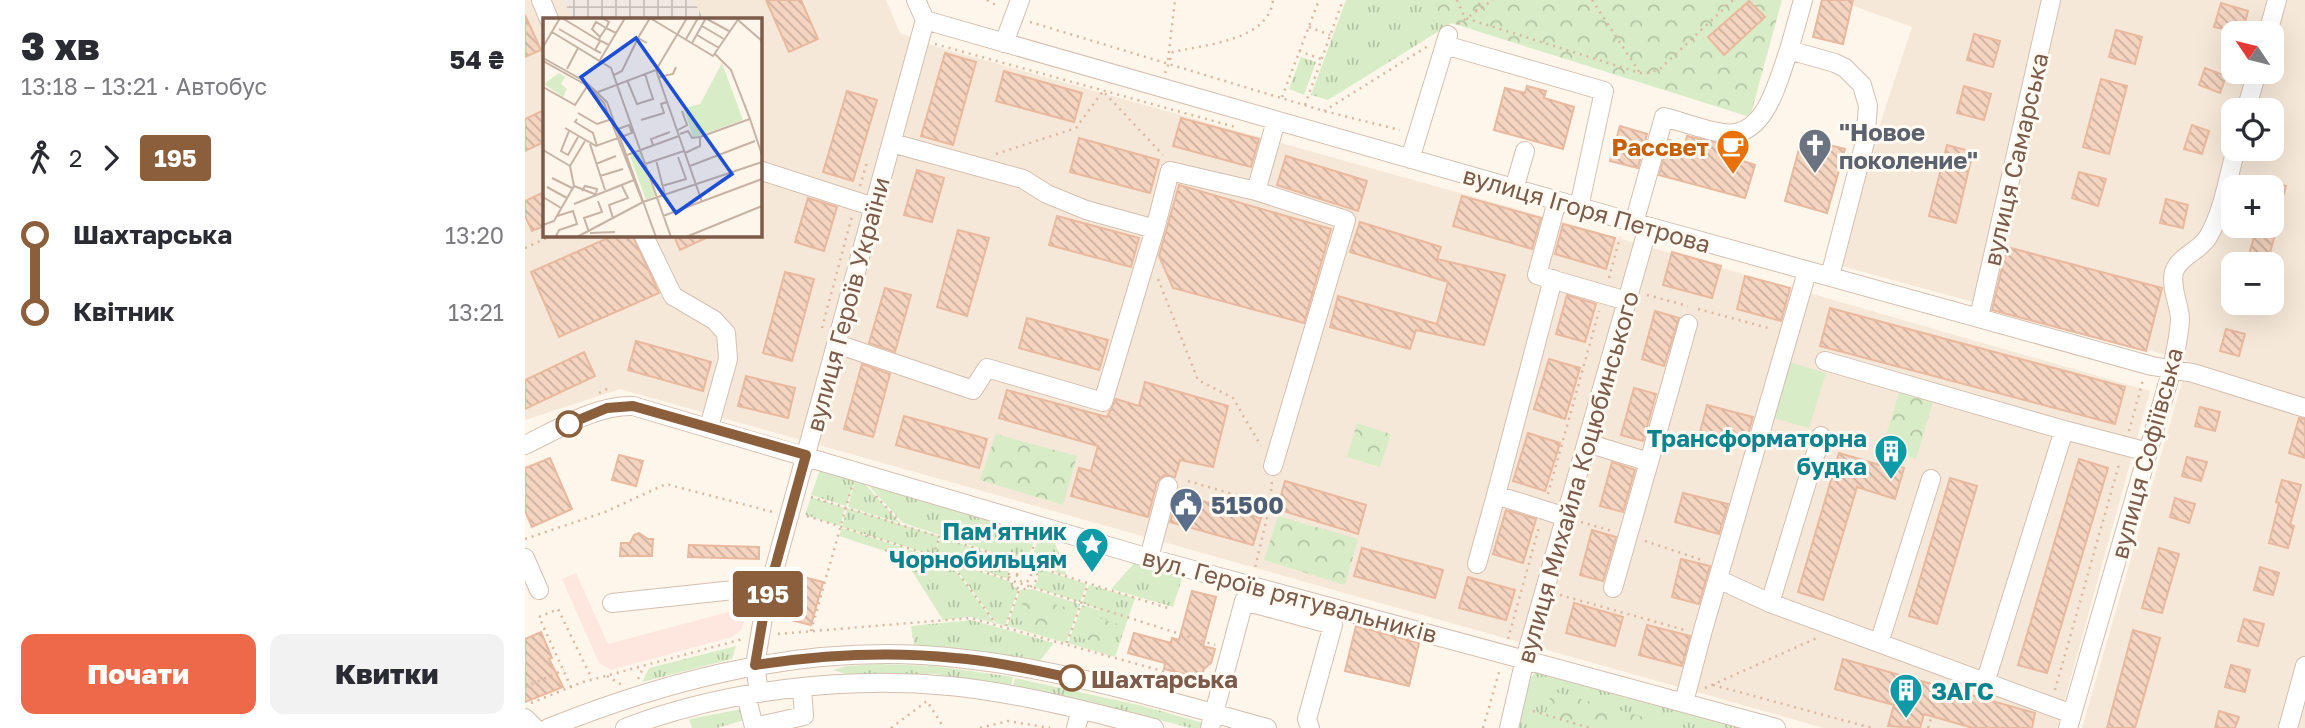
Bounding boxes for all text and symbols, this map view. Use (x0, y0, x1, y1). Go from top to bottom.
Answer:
inset map (543, 18, 761, 236)
north arrow (2221, 21, 2284, 84)
map controls (2221, 21, 2284, 315)
text: 3 хв (21, 23, 100, 68)
text: 54 ₴ (450, 44, 504, 75)
street label: вулиця Самарська (1976, 50, 2054, 268)
text: 13:18 – 13:21 · Автобус (21, 72, 267, 100)
button: locate (2221, 98, 2284, 161)
place label: "Новое поколение" (1839, 117, 1978, 174)
church icon: "Новое поколение" (1796, 126, 1834, 175)
cafe icon: Рассвет (1714, 127, 1752, 176)
place label: Рассвет (1611, 132, 1709, 161)
icon: walk (21, 139, 59, 177)
icon: forward (92, 139, 130, 177)
text: 195 (154, 143, 197, 172)
text: 2 (69, 144, 82, 172)
street label: вулиця Ігоря Петрова (1460, 160, 1714, 258)
street label: вулиця Героїв України (799, 174, 895, 434)
button: + (2221, 175, 2284, 238)
text: Шахтарська (73, 219, 232, 250)
text: 13:20 (445, 221, 504, 249)
button: − (2221, 252, 2284, 315)
street label: вулиця Михайла Коцюбинського (1510, 288, 1644, 666)
text: Квітник (73, 296, 175, 327)
text: 13:21 (448, 298, 504, 326)
street label: вулиця Софіївська (2104, 344, 2188, 562)
unlabelled marker (556, 411, 582, 437)
place label: Трансформаторна будка (1647, 423, 1867, 480)
building icon: Трансформаторна будка (1872, 432, 1910, 481)
public building icon: 51500 (1167, 485, 1205, 534)
place label: 51500 (1211, 490, 1284, 519)
place label: Пам'ятник Чорнобильцям (889, 516, 1067, 573)
place icon: Пам'ятник Чорнобильцям (1073, 525, 1111, 574)
street label: вул. Героїв рятувальників (1139, 542, 1441, 648)
line badge: 195 (728, 571, 808, 617)
text: 195 (747, 579, 789, 608)
button: Почати (21, 634, 256, 714)
button: Квитки (270, 634, 504, 714)
place label: Шахтарська (1091, 664, 1238, 693)
marker: Шахтарська (1059, 665, 1085, 691)
building icon: ЗАГС (1887, 671, 1925, 720)
place label: ЗАГС (1931, 676, 1994, 705)

